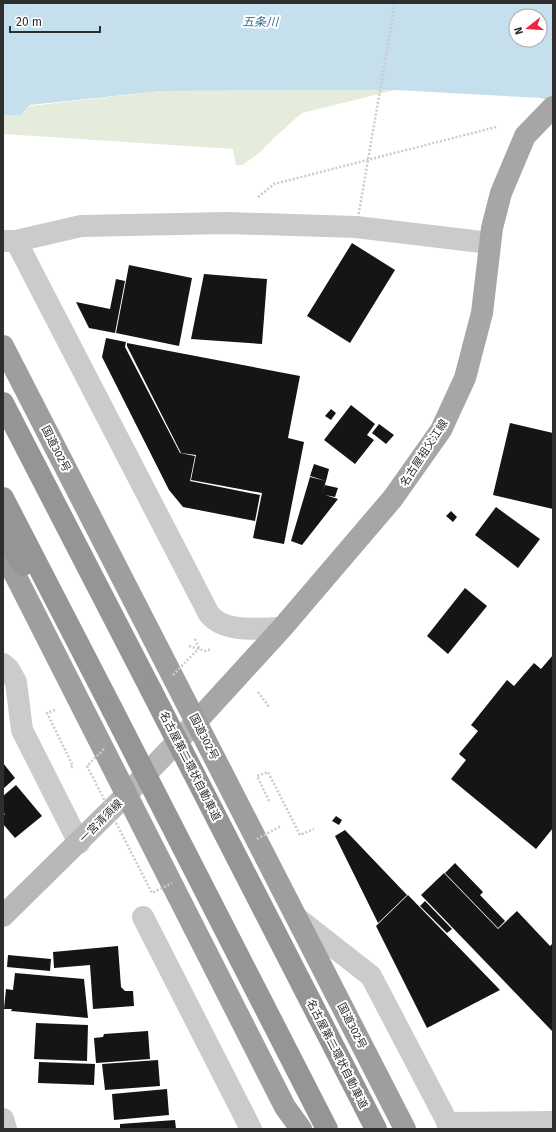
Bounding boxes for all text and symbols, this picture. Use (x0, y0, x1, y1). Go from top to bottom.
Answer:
scale bar (10, 8, 100, 34)
north arrow (508, 8, 548, 48)
text: 20 m (16, 15, 42, 29)
water label: 五条川 (242, 15, 280, 29)
text: N (512, 25, 526, 36)
street label: 名古屋祖父江線 (398, 417, 450, 489)
street label: 国道302号 (39, 424, 73, 474)
street label: 名古屋第二環状自動車道 (157, 709, 223, 823)
street label: 国道302号 (187, 712, 221, 762)
street label: 一宮清須線 (77, 797, 125, 845)
street label: 名古屋第二環状自動車道 (304, 997, 370, 1111)
street label: 国道302号 (335, 1001, 369, 1051)

